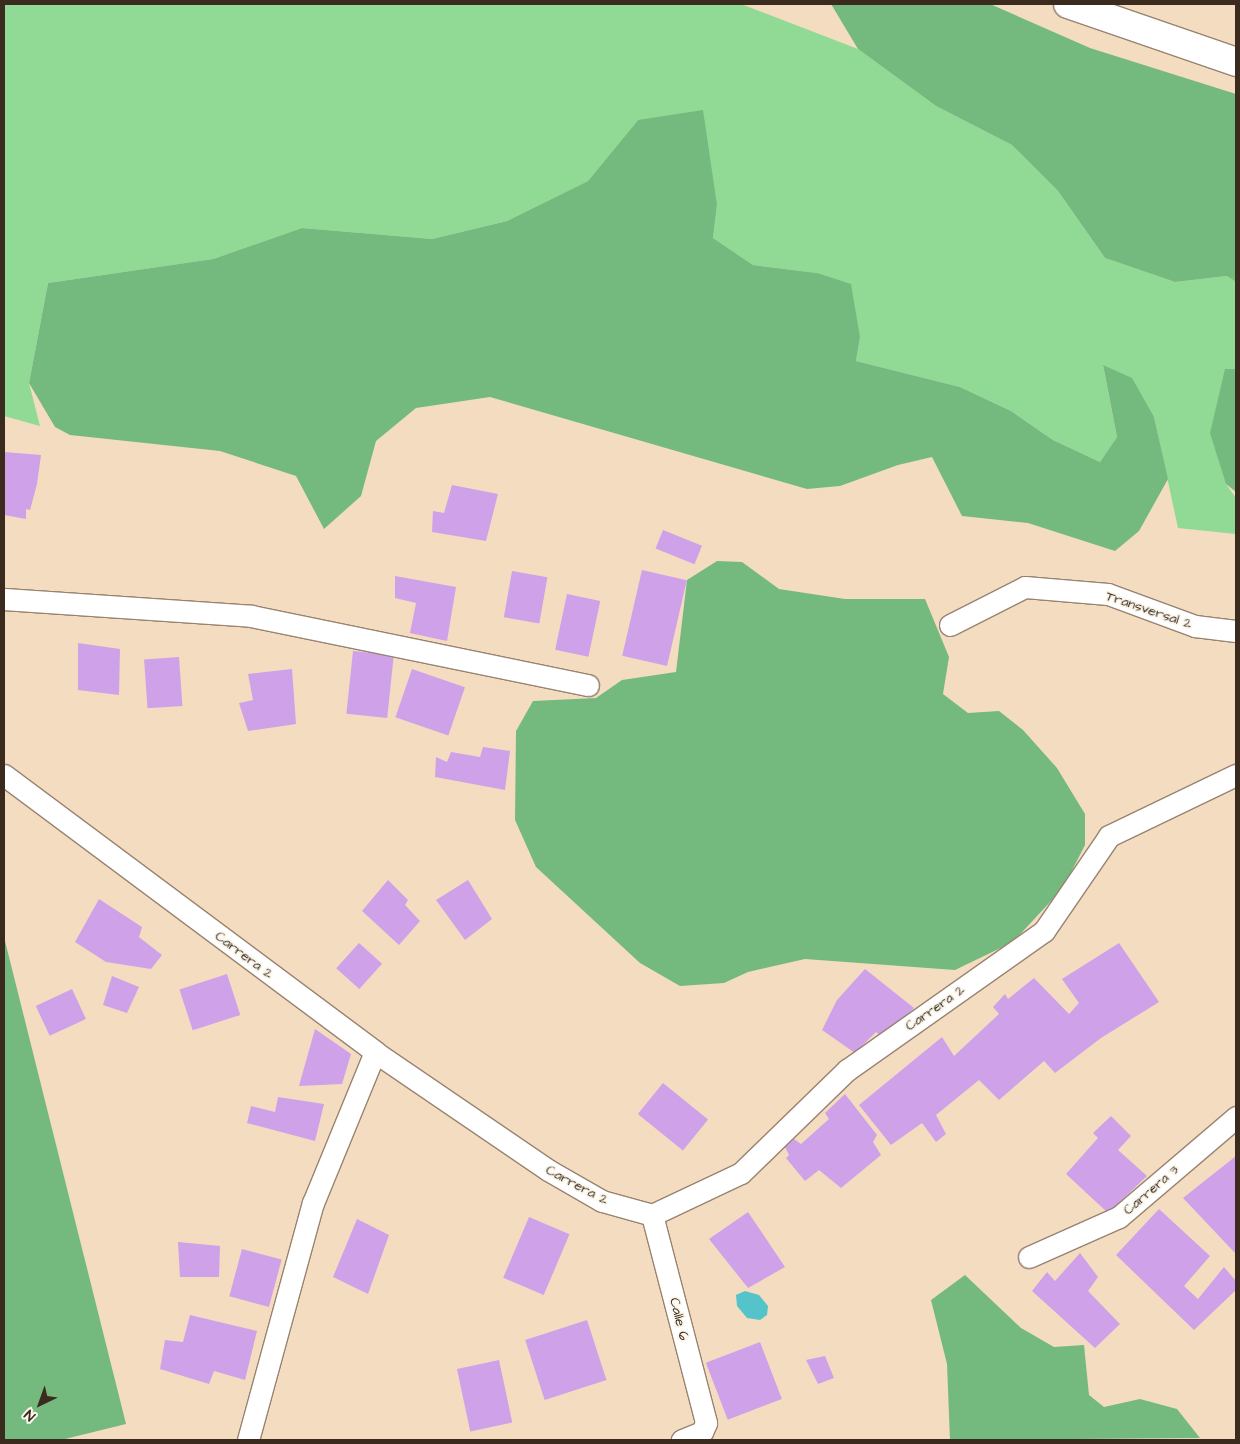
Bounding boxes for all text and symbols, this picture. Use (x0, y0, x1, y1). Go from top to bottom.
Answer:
street label: Transversal 2 (1104, 587, 1194, 633)
street label: Carrera 2 (212, 928, 276, 982)
street label: Carrera 2 (902, 981, 968, 1035)
street label: Carrera 2 (543, 1161, 611, 1209)
street label: Carrera 3 (1120, 1161, 1182, 1219)
street label: Calle 6 (666, 1296, 692, 1342)
north arrow (15, 1379, 65, 1429)
text: N (20, 1405, 40, 1426)

